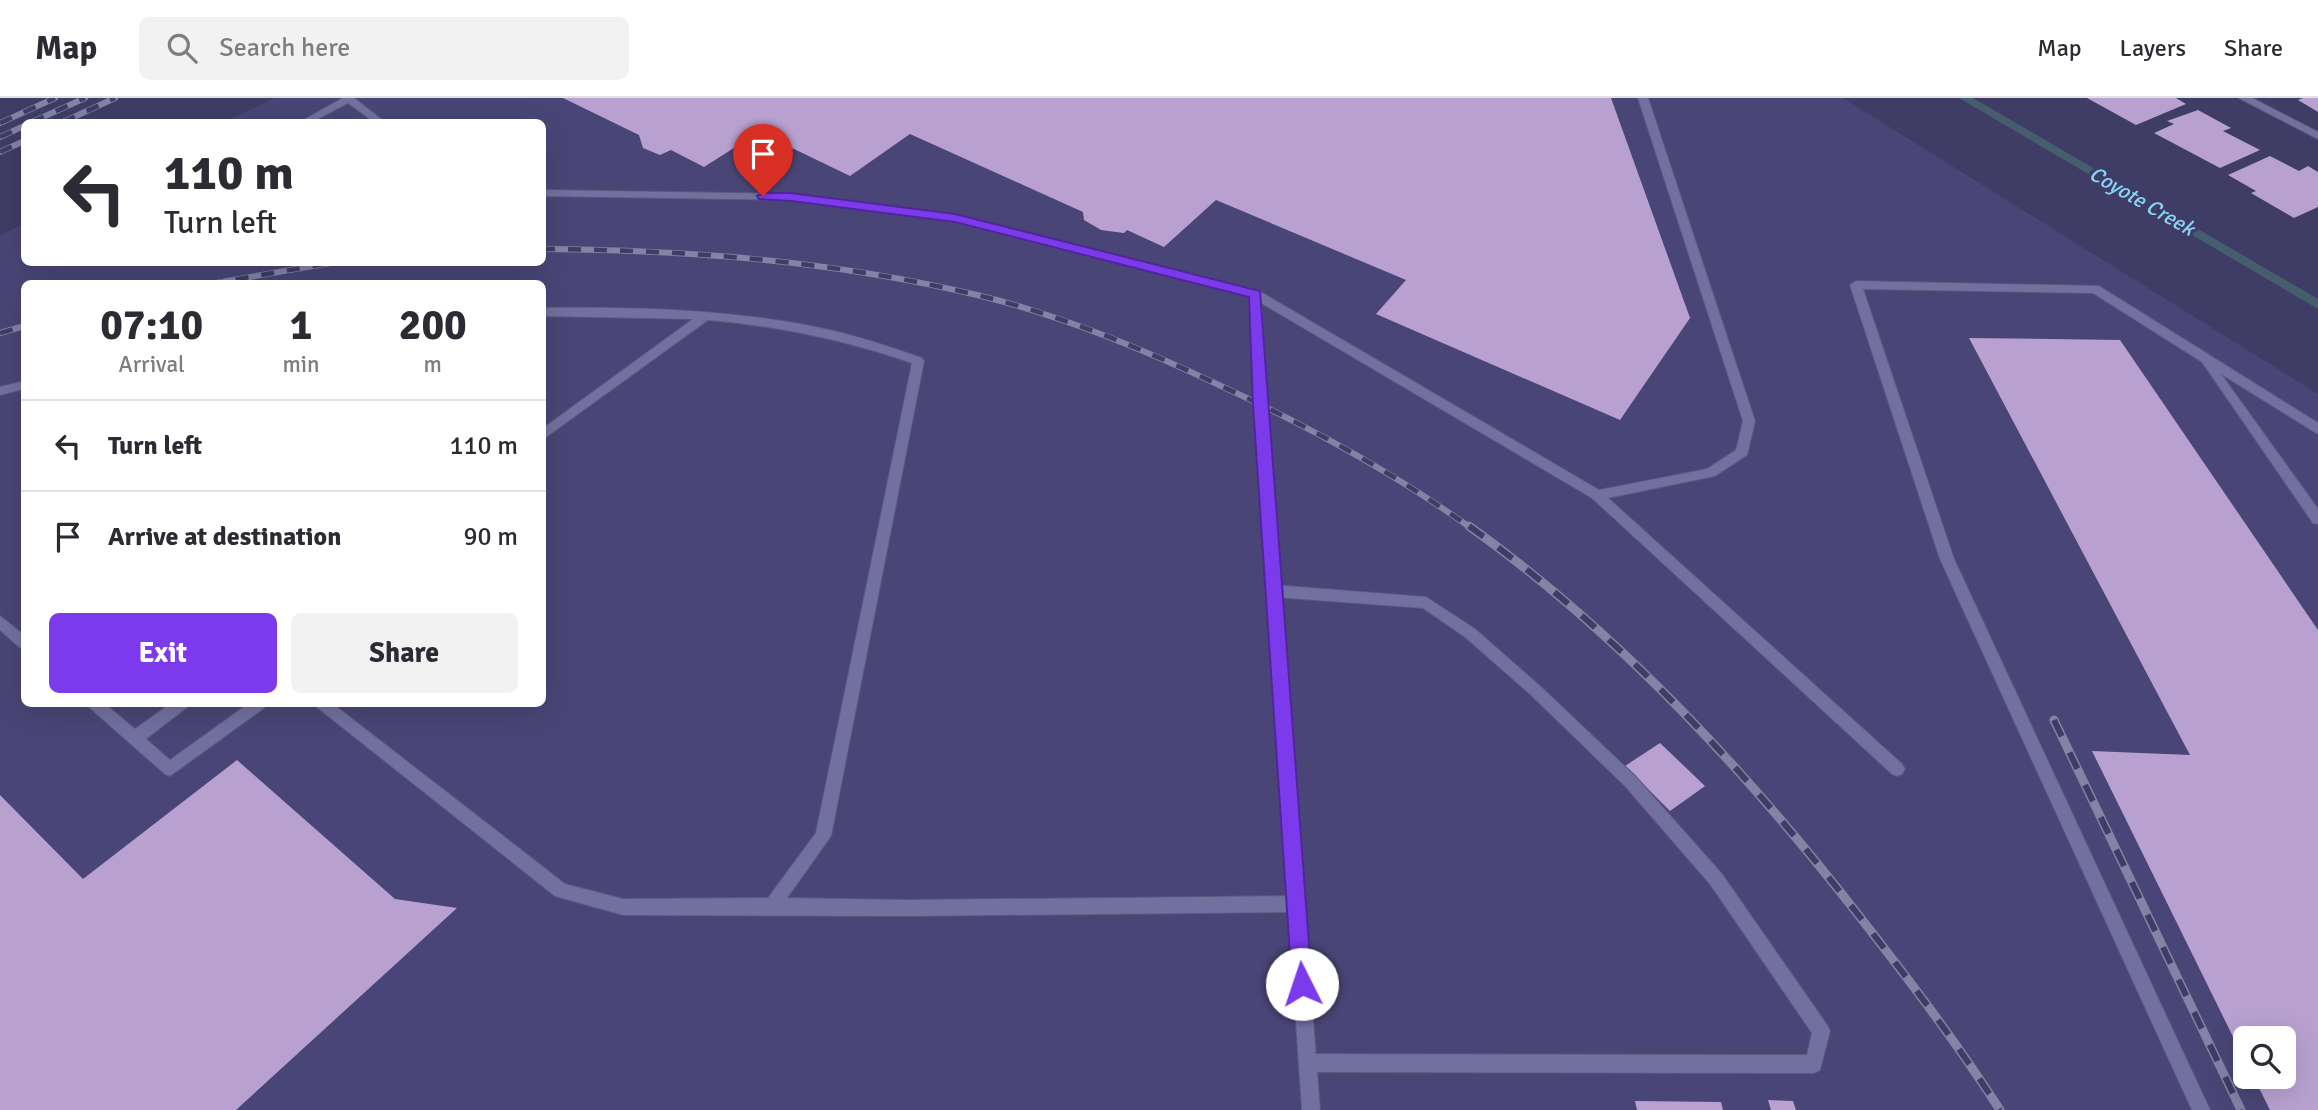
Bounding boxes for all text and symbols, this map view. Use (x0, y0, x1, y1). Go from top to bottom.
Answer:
search box (139, 17, 629, 80)
text: Map (35, 28, 97, 69)
icon: search (163, 29, 201, 67)
text: Search here (219, 32, 350, 64)
text: Map (2037, 33, 2082, 63)
text: Layers (2120, 33, 2186, 63)
text: Share (2224, 33, 2283, 63)
pin (733, 124, 793, 196)
icon: arrive (744, 135, 782, 173)
text: 110 m (164, 143, 294, 203)
icon: left (49, 147, 140, 238)
water label: Coyote Creek (2085, 160, 2201, 243)
text: Turn left (164, 203, 277, 242)
text: 07:10 (100, 300, 203, 351)
text: 1 (290, 300, 312, 351)
text: 200 (399, 300, 467, 351)
text: Arrival (119, 350, 185, 379)
text: min (282, 350, 320, 379)
text: m (424, 350, 442, 379)
icon: left (49, 427, 87, 465)
text: Turn left (108, 430, 202, 462)
text: 110 m (449, 430, 518, 462)
icon: arrive (49, 518, 87, 556)
text: Arrive at destination (108, 521, 341, 553)
text: 90 m (463, 521, 518, 553)
button: Exit (49, 613, 277, 693)
button: Share (291, 613, 518, 693)
position arrow (1265, 947, 1339, 1021)
map controls (2233, 1026, 2296, 1089)
button: search (2233, 1026, 2296, 1089)

